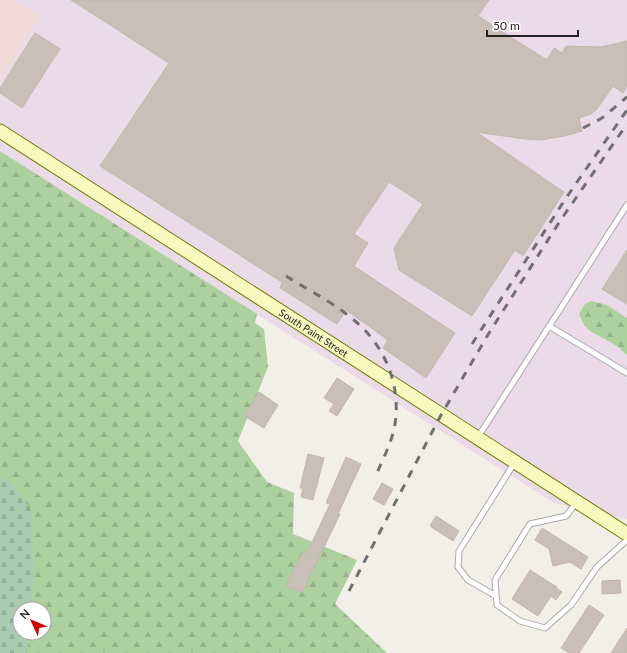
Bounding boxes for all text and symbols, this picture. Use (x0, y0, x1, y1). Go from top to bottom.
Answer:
scale bar (487, 12, 578, 38)
text: 50 m (493, 18, 520, 33)
street label: South Paint Street (277, 306, 351, 359)
north arrow (12, 601, 52, 641)
text: N (17, 606, 32, 621)

